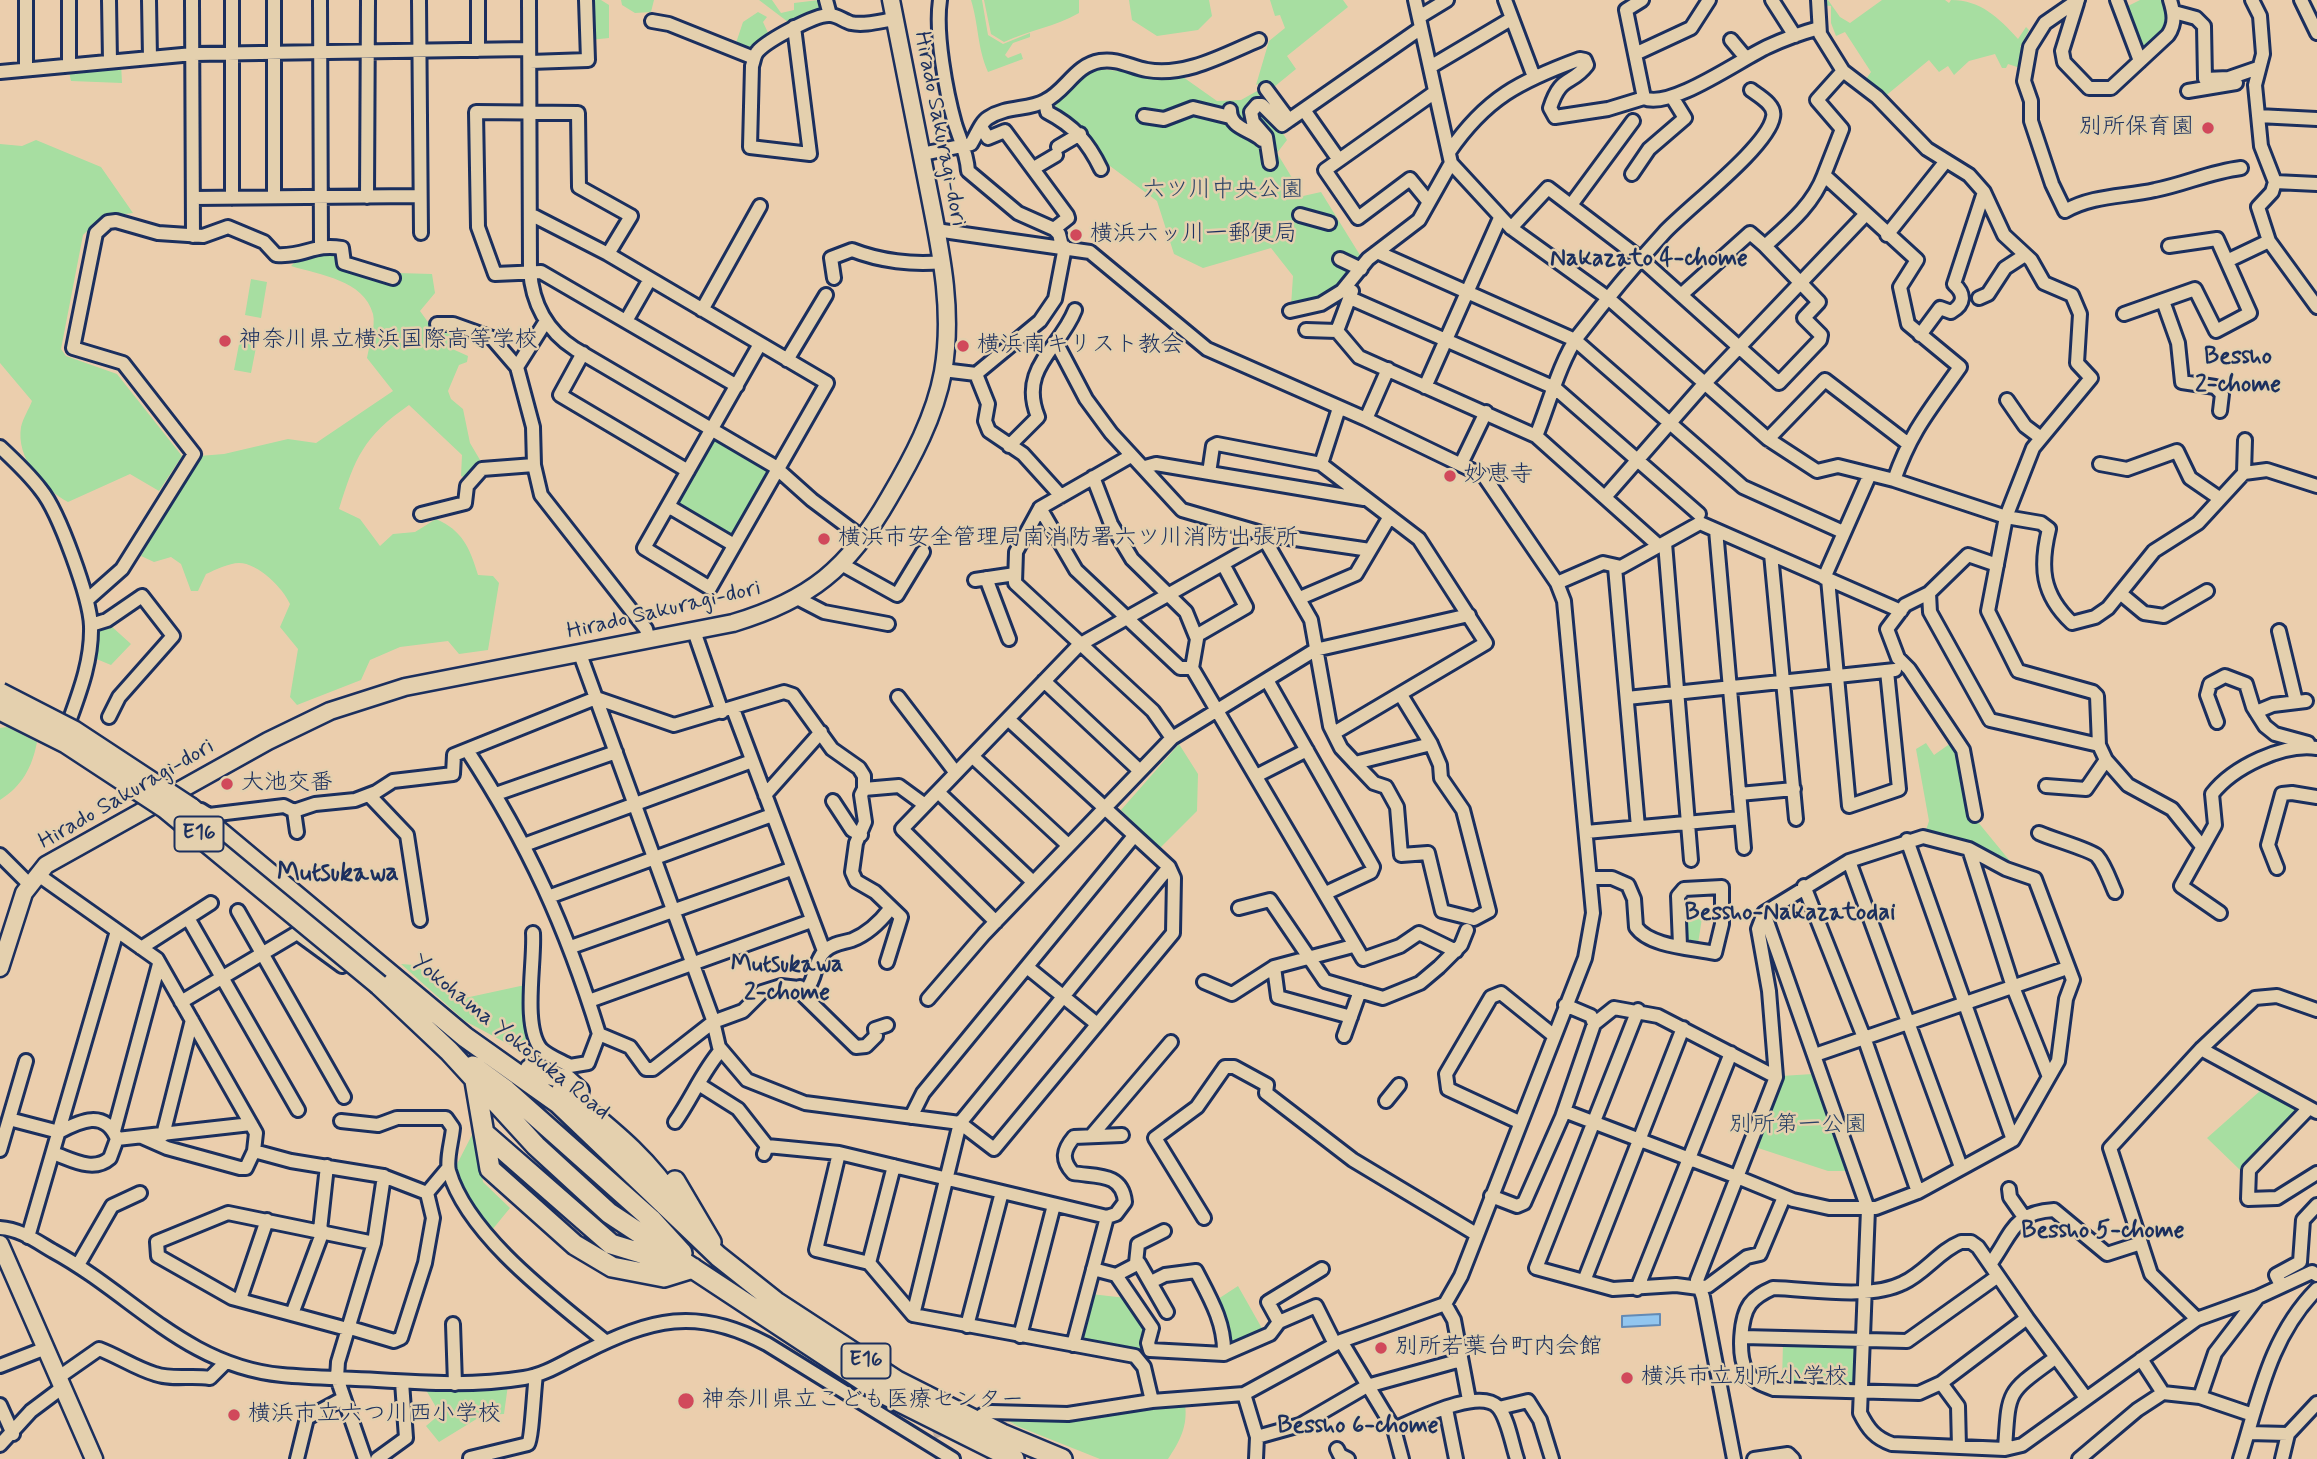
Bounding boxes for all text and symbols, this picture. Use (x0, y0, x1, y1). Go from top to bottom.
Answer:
street label: Hirado Sakuragi-dori (907, 29, 971, 229)
place label: 別所保育園 (2079, 114, 2194, 142)
marker: 別所保育園 (2200, 120, 2216, 136)
park label: 六ツ川中央公園 (1143, 177, 1303, 205)
place label: 横浜六ッ川一郵便局 (1090, 221, 1297, 249)
marker: 横浜六ッ川一郵便局 (1068, 227, 1084, 243)
district label: Nakazato 4-chome (1550, 246, 1748, 274)
place label: 神奈川県立横浜国際高等学校 (239, 327, 538, 355)
place label: 横浜南キリスト教会 (977, 332, 1184, 360)
marker: 神奈川県立横浜国際高等学校 (217, 333, 233, 349)
marker: 横浜南キリスト教会 (955, 338, 971, 354)
district label: Bessho 2-chome (2195, 344, 2281, 400)
place label: 妙恵寺 (1464, 462, 1533, 490)
marker: 妙恵寺 (1442, 468, 1458, 484)
place label: 横浜市安全管理局南消防署六ツ川消防出張所 (838, 525, 1298, 553)
marker: 横浜市安全管理局南消防署六ツ川消防出張所 (816, 531, 832, 547)
street label: Hirado Sakuragi-dori (564, 575, 764, 647)
street label: Hirado Sakuragi-dori (34, 734, 220, 856)
place label: 大池交番 (241, 770, 333, 798)
marker: 大池交番 (219, 776, 235, 792)
road number: E16 (174, 816, 224, 852)
district label: Mutsukawa (277, 859, 399, 891)
district label: Bessho-Nakazatodai (1685, 900, 1895, 928)
street label: Yokohama Yokosuka Road (405, 949, 615, 1127)
district label: Mutsukawa 2-chome (731, 952, 843, 1008)
park label: 別所第一公園 (1729, 1112, 1867, 1140)
district label: Bessho 5-chome (2021, 1218, 2185, 1246)
place label: 別所若葉台町内会館 (1395, 1334, 1602, 1362)
marker: 別所若葉台町内会館 (1373, 1340, 1389, 1356)
road number: E16 (842, 1344, 890, 1378)
place label: 横浜市立別所小学校 (1641, 1364, 1848, 1392)
marker: 横浜市立別所小学校 (1619, 1370, 1635, 1386)
place label: 神奈川県立こども医療センター (702, 1387, 1024, 1415)
marker: 神奈川県立こども医療センター (676, 1391, 696, 1411)
place label: 横浜市立六つ川西小学校 (248, 1401, 501, 1429)
marker: 横浜市立六つ川西小学校 (226, 1407, 242, 1423)
district label: Bessho 6-chome (1277, 1413, 1439, 1441)

